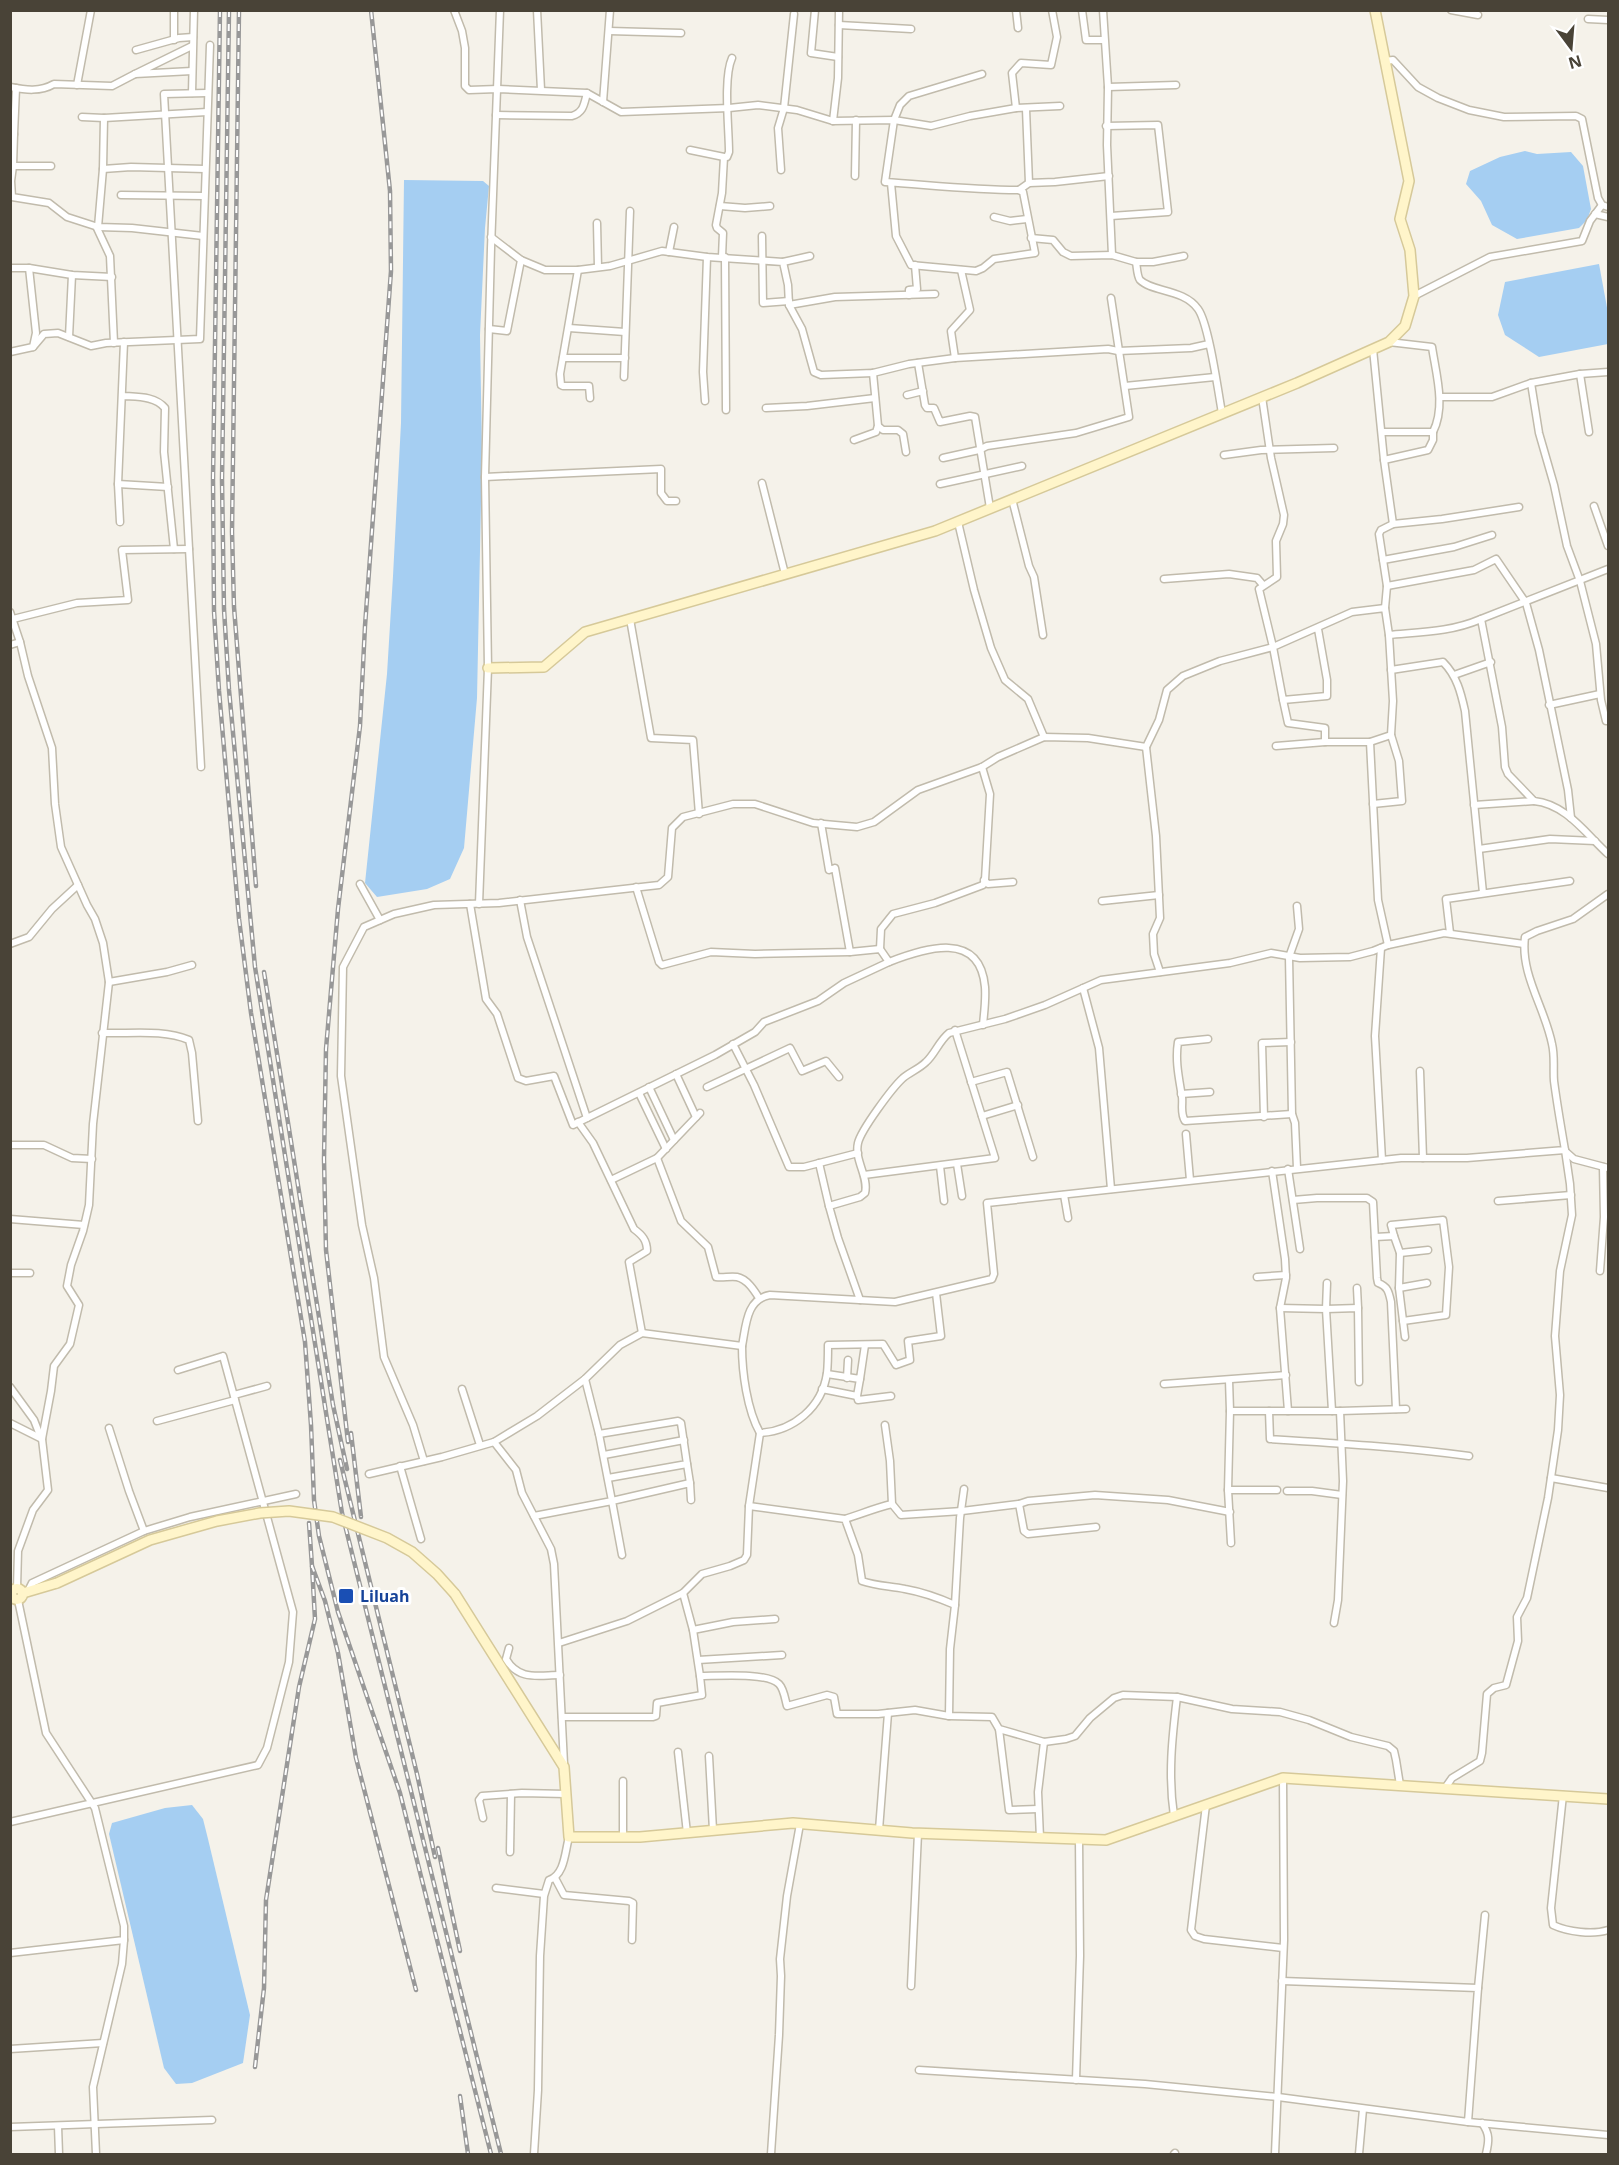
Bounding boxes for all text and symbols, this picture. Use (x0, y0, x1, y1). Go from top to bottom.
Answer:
north arrow (1541, 18, 1601, 78)
text: N (1566, 50, 1584, 75)
place label: Liluah (360, 1585, 410, 1607)
marker: Liluah (337, 1587, 355, 1605)

